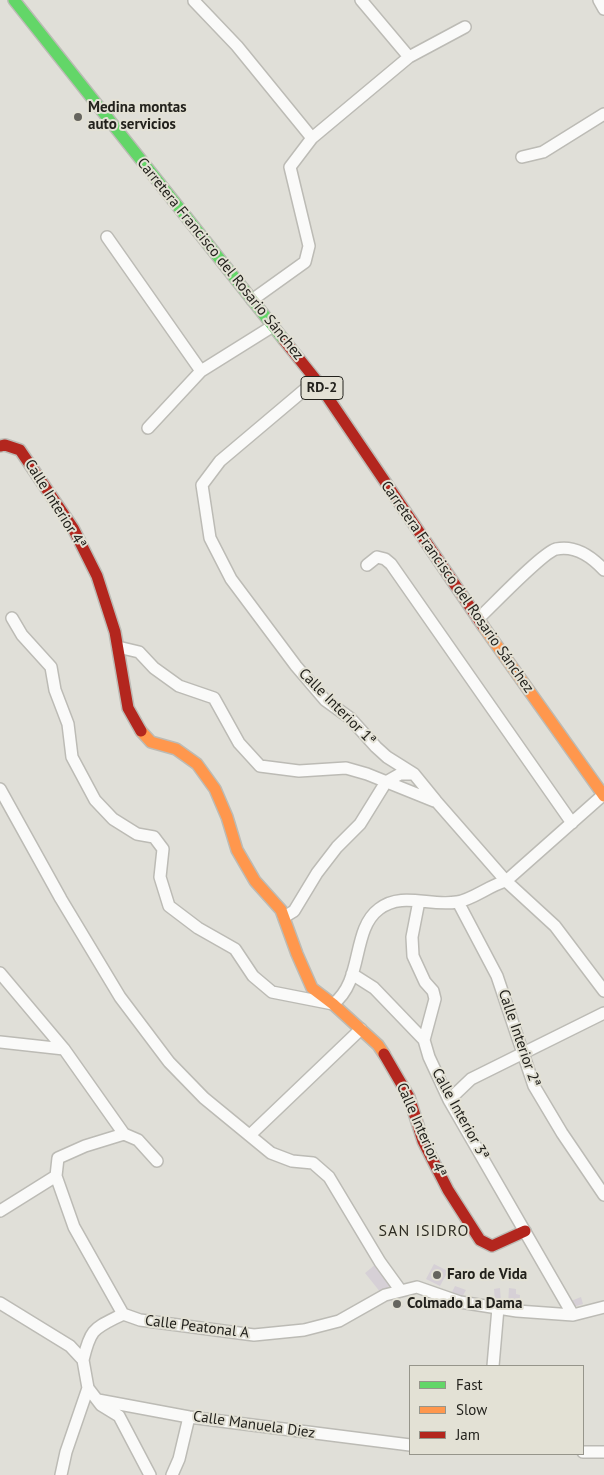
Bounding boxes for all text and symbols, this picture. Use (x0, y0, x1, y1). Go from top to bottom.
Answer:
place label: Medina montas auto servicios (88, 99, 186, 134)
marker: Medina montas auto servicios (72, 111, 84, 123)
street label: Carretera Francisco del Rosario Sánchez (133, 154, 307, 364)
road number: RD-2 (301, 376, 343, 399)
street label: Calle Interior 4ª (20, 456, 90, 552)
street label: Carretera Francisco del Rosario Sánchez (377, 478, 537, 696)
street label: Calle Interior 1ª (295, 665, 379, 749)
street label: Calle Interior 2ª (494, 987, 544, 1089)
street label: Calle Interior 3ª (428, 1065, 492, 1163)
street label: Calle Interior 4ª (392, 1080, 450, 1180)
district label: SAN ISIDRO (377, 1221, 471, 1241)
place label: Faro de Vida (447, 1266, 527, 1284)
marker: Faro de Vida (431, 1269, 443, 1281)
place label: Colmado La Dama (407, 1295, 522, 1313)
marker: Colmado La Dama (391, 1298, 403, 1310)
street label: Calle Peatonal A (144, 1312, 250, 1342)
legend (409, 1365, 584, 1455)
text: Fast (456, 1375, 483, 1394)
text: Slow (456, 1400, 487, 1419)
street label: Calle Manuela Diez (192, 1408, 316, 1442)
text: Jam (456, 1425, 480, 1444)

